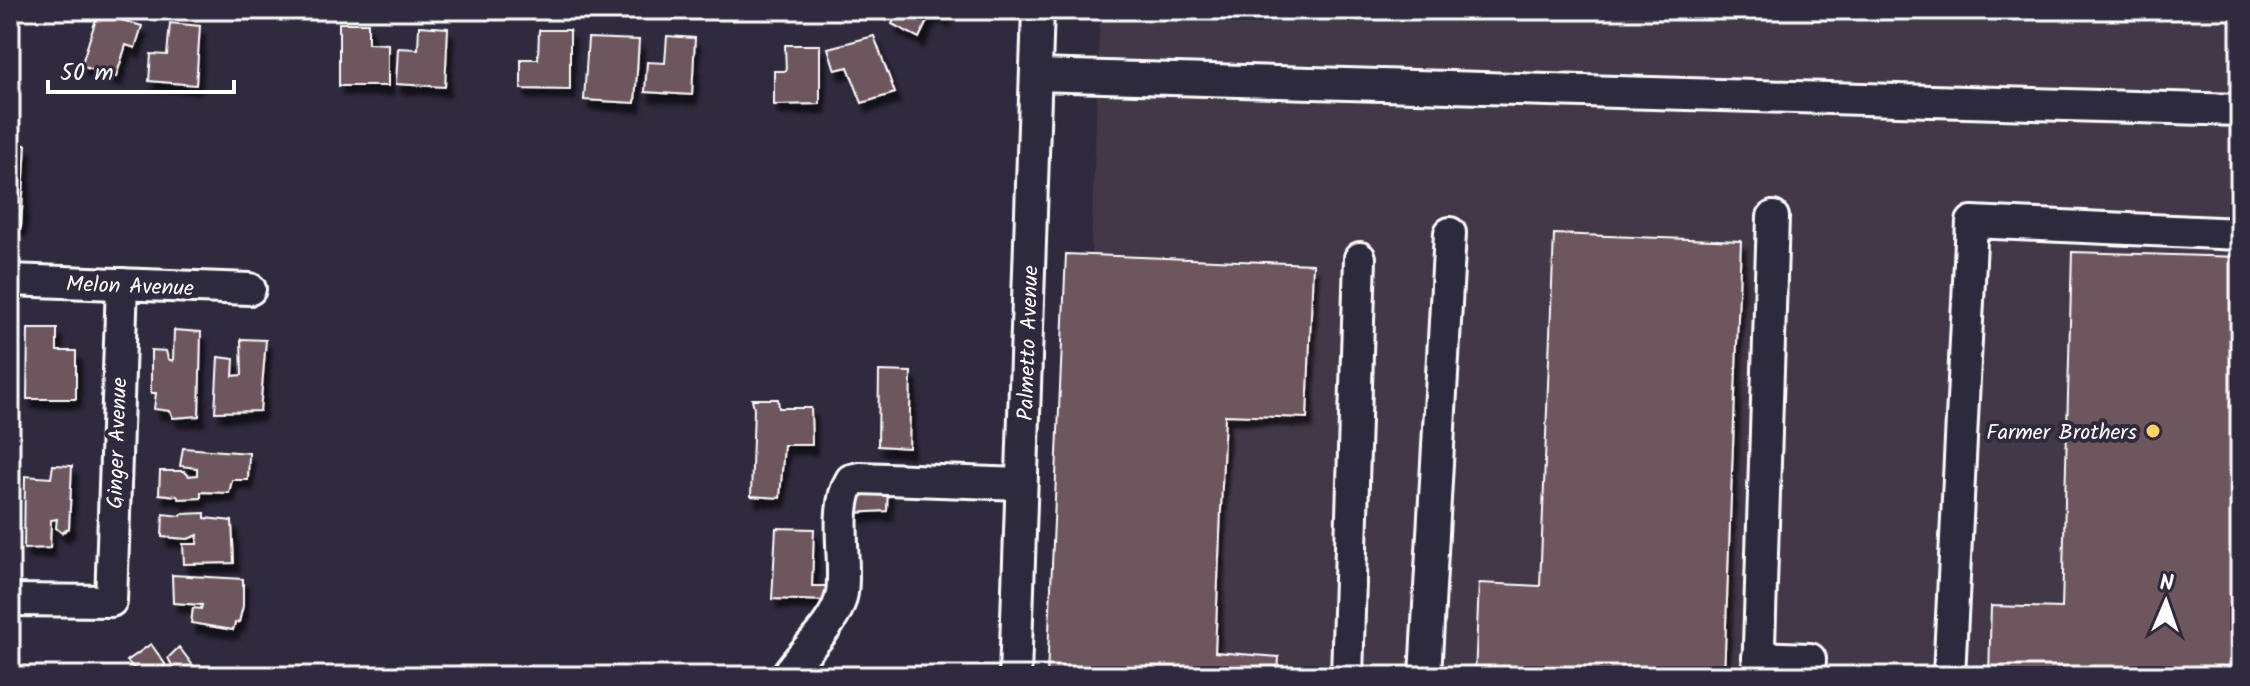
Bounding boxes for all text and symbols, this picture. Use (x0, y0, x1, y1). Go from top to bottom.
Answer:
scale bar (48, 44, 234, 94)
text: 50 m (60, 54, 114, 93)
street label: Palmetto Avenue (1009, 265, 1050, 421)
street label: Melon Avenue (65, 268, 195, 307)
street label: Ginger Avenue (99, 377, 138, 509)
place label: Farmer Brothers (1986, 416, 2138, 451)
marker: Farmer Brothers (2144, 422, 2162, 440)
north arrow (2126, 562, 2206, 642)
text: N (2159, 567, 2174, 602)

